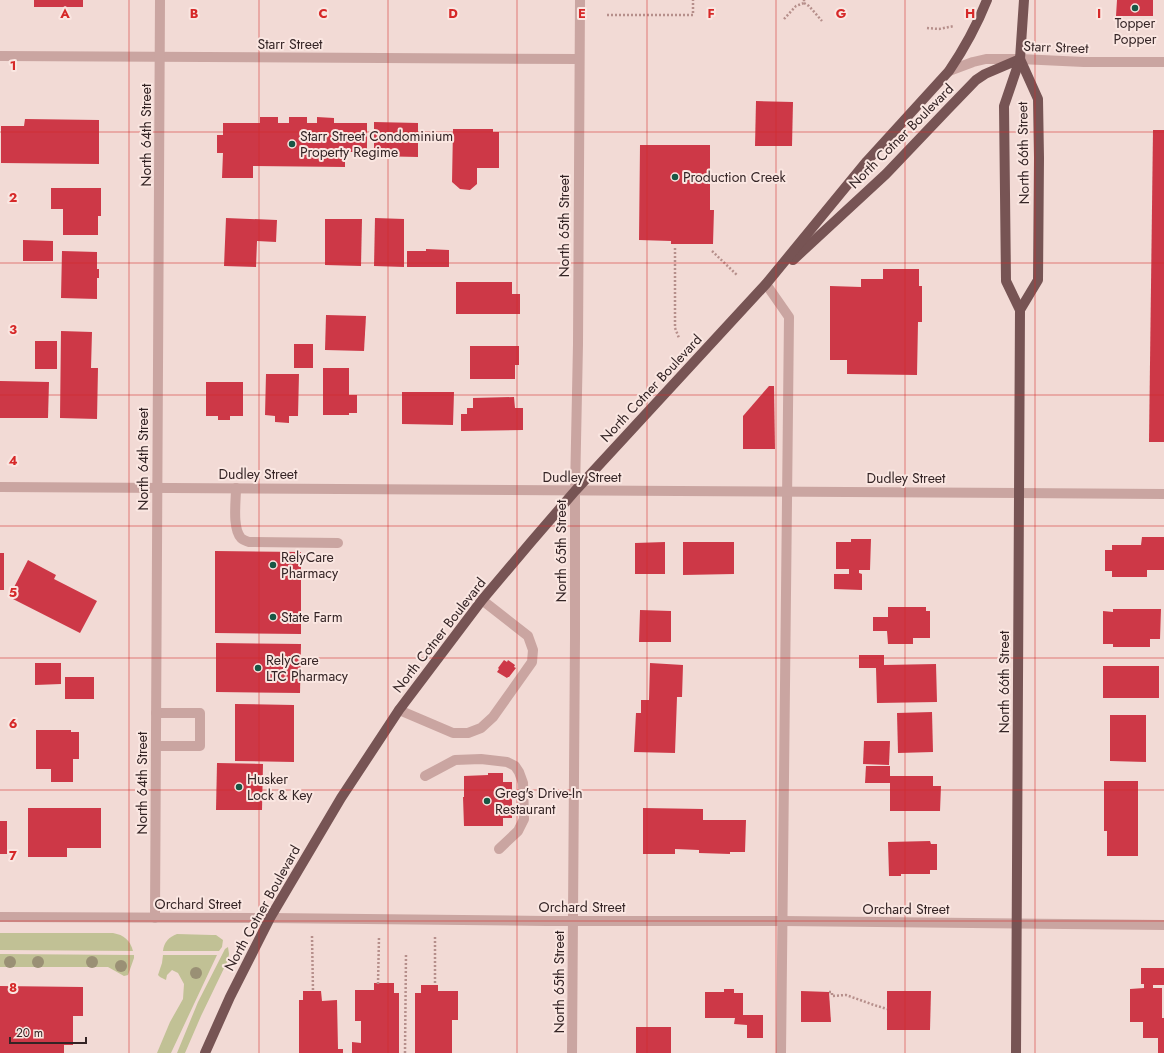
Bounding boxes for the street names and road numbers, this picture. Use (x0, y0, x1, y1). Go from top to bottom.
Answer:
street label: Starr Street (258, 34, 323, 54)
street label: Starr Street (1023, 36, 1089, 58)
street label: North Cotner Boulevard (844, 79, 958, 193)
street label: North 64th Street (136, 83, 156, 186)
street label: North 66th Street (1012, 101, 1034, 204)
street label: North 65th Street (554, 174, 574, 277)
street label: North Cotner Boulevard (596, 330, 706, 446)
street label: North 64th Street (133, 407, 153, 510)
street label: Dudley Street (219, 464, 298, 484)
street label: Dudley Street (543, 467, 622, 487)
street label: Dudley Street (867, 468, 946, 488)
street label: North 65th Street (551, 499, 571, 602)
street label: North Cotner Boulevard (388, 573, 490, 697)
street label: North 66th Street (994, 630, 1014, 733)
street label: North 64th Street (132, 731, 152, 834)
street label: North Cotner Boulevard (219, 841, 305, 975)
street label: Orchard Street (155, 894, 242, 914)
street label: Orchard Street (539, 897, 626, 917)
street label: Orchard Street (863, 899, 950, 919)
street label: North 65th Street (549, 930, 569, 1033)

